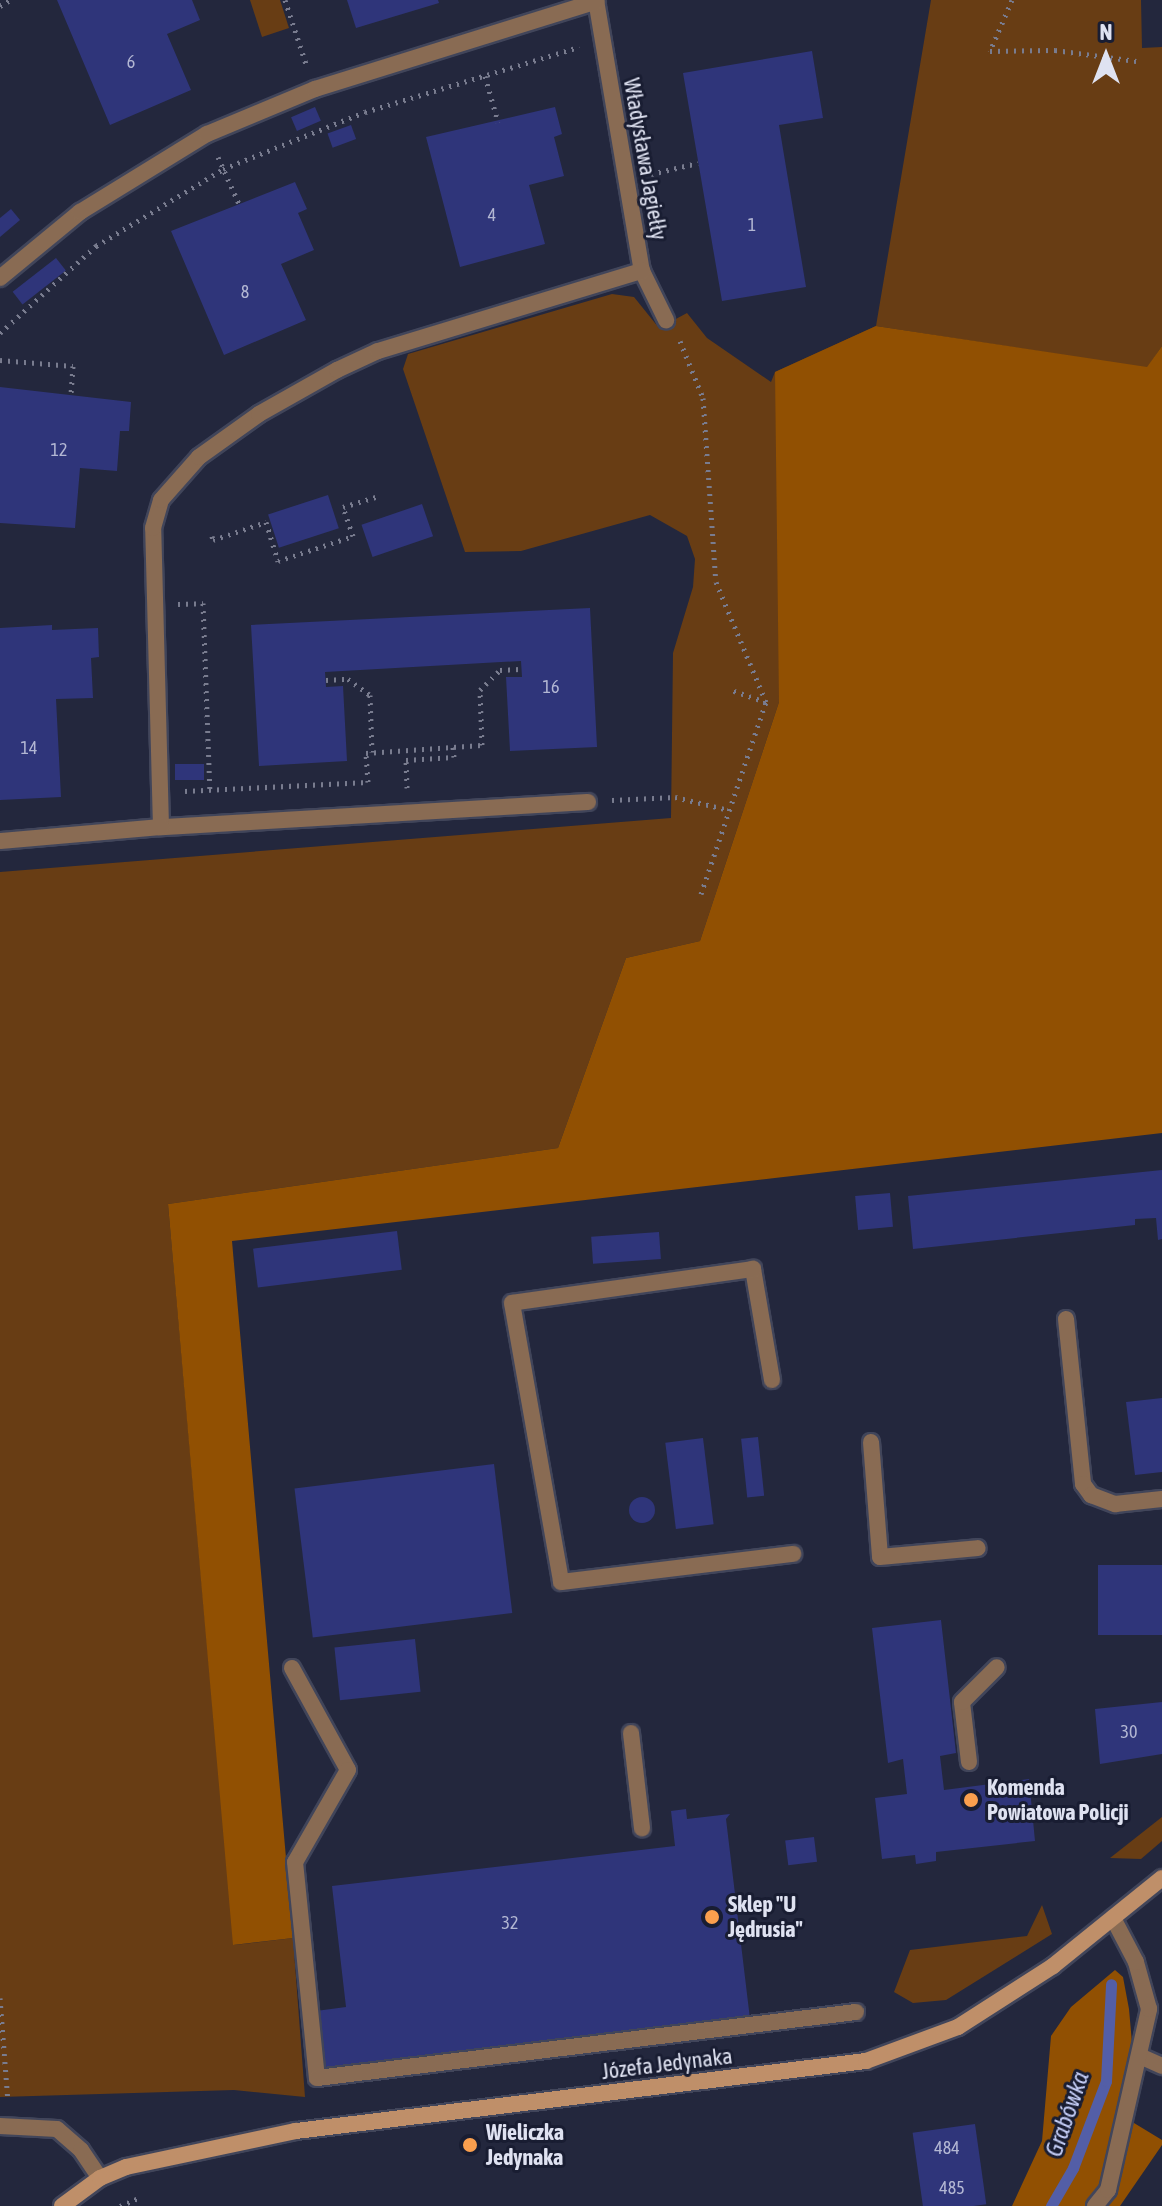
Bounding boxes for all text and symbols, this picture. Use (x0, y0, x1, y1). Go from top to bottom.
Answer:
north arrow (1066, 16, 1146, 96)
text: N (1100, 19, 1112, 45)
house number: 6 (127, 51, 135, 73)
street label: Władysława Jagiełły (618, 76, 672, 242)
house number: 4 (488, 204, 496, 226)
house number: 1 (748, 214, 756, 236)
house number: 8 (241, 281, 249, 303)
house number: 12 (51, 439, 67, 461)
house number: 16 (543, 676, 559, 698)
house number: 14 (21, 737, 37, 759)
house number: 30 (1121, 1721, 1137, 1743)
place label: Komenda Powiatowa Policji (987, 1774, 1129, 1826)
marker: Komenda Powiatowa Policji (962, 1791, 980, 1809)
place label: Sklep "U Jędrusia" (728, 1891, 803, 1942)
marker: Sklep "U Jędrusia" (703, 1908, 721, 1926)
house number: 32 (502, 1912, 518, 1934)
street label: Józefa Jedynaka (600, 2043, 734, 2085)
water label: Grabówka (1039, 2068, 1095, 2160)
place label: Wieliczka Jedynaka (486, 2119, 564, 2170)
marker: Wieliczka Jedynaka (461, 2136, 479, 2154)
house number: 484 (934, 2137, 960, 2159)
house number: 485 (939, 2177, 965, 2199)

